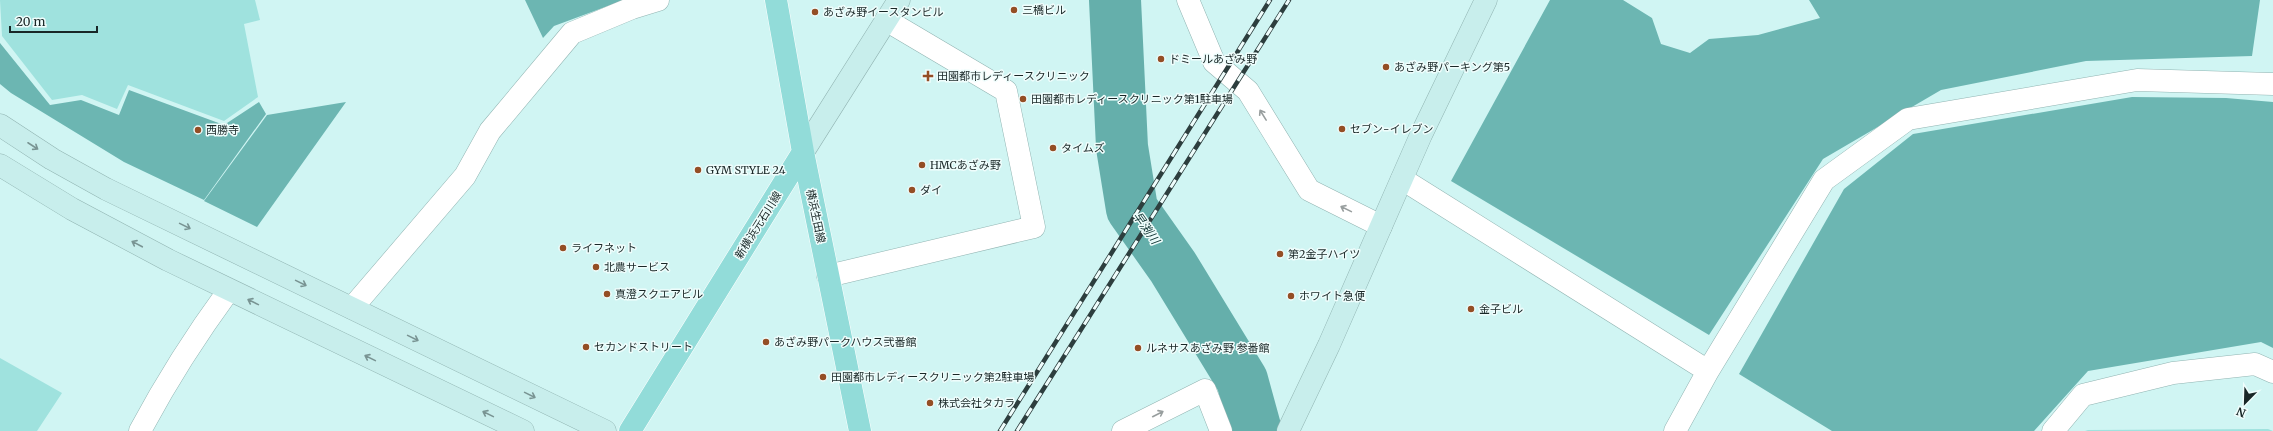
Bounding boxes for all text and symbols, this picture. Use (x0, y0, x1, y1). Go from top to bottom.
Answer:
place label: 三橋ビル (1022, 3, 1066, 17)
place label: あざみ野イースタンビル (823, 5, 943, 19)
marker: 三橋ビル (1009, 5, 1019, 15)
marker: あざみ野イースタンビル (810, 7, 820, 17)
scale bar (10, 8, 97, 34)
text: 20 m (16, 14, 45, 29)
place label: ドミールあざみ野 (1169, 52, 1257, 66)
marker: ドミールあざみ野 (1156, 54, 1166, 64)
place label: あざみ野パーキング第5 (1394, 60, 1510, 74)
marker: あざみ野パーキング第5 (1381, 62, 1391, 72)
place label: 田園都市レディースクリニック (937, 69, 1090, 83)
marker: 田園都市レディースクリニック (922, 70, 934, 82)
place label: 田園都市レディースクリニック第1駐車場 (1031, 92, 1233, 106)
marker: 田園都市レディースクリニック第1駐車場 (1018, 94, 1028, 104)
one-way arrow (1258, 109, 1266, 121)
place label: セブン-イレブン (1350, 122, 1433, 136)
place label: 西勝寺 (206, 123, 239, 137)
marker: セブン-イレブン (1337, 124, 1347, 134)
marker: 西勝寺 (193, 125, 203, 135)
place label: タイムズ (1061, 141, 1105, 155)
one-way arrow (27, 142, 38, 150)
marker: タイムズ (1048, 143, 1058, 153)
place label: HMCあざみ野 (930, 158, 1001, 172)
marker: HMCあざみ野 (917, 160, 927, 170)
place label: GYM STYLE 24 (706, 163, 786, 177)
marker: GYM STYLE 24 (693, 165, 703, 175)
place label: ダイ (920, 183, 942, 197)
marker: ダイ (907, 185, 917, 195)
street label: 横浜生田線 (803, 188, 829, 244)
street label: 新横浜元石川線 (732, 189, 784, 261)
one-way arrow (1341, 204, 1353, 212)
water label: 早渕川 (1130, 209, 1164, 248)
one-way arrow (178, 223, 190, 230)
one-way arrow (131, 239, 143, 247)
place label: ライフネット (571, 241, 637, 255)
marker: ライフネット (558, 243, 568, 253)
place label: 第2金子ハイツ (1288, 247, 1360, 261)
marker: 第2金子ハイツ (1275, 249, 1285, 259)
place label: 北農サービス (604, 260, 670, 274)
marker: 北農サービス (591, 262, 601, 272)
one-way arrow (295, 280, 307, 287)
place label: 真澄スクエアビル (615, 287, 703, 301)
marker: 真澄スクエアビル (602, 289, 612, 299)
place label: ホワイト急便 (1299, 289, 1366, 303)
marker: ホワイト急便 (1286, 291, 1296, 301)
one-way arrow (248, 298, 260, 305)
place label: 金子ビル (1479, 302, 1523, 316)
marker: 金子ビル (1466, 304, 1476, 314)
one-way arrow (406, 335, 418, 342)
place label: あざみ野パークハウス弐番館 (774, 335, 916, 349)
marker: あざみ野パークハウス弐番館 (761, 337, 771, 347)
place label: セカンドストリート (594, 340, 693, 354)
place label: ルネサスあざみ野 参番館 (1146, 341, 1269, 355)
marker: セカンドストリート (581, 342, 591, 352)
marker: ルネサスあざみ野 参番館 (1133, 343, 1143, 353)
one-way arrow (365, 354, 377, 361)
place label: 田園都市レディースクリニック第2駐車場 (831, 370, 1034, 384)
marker: 田園都市レディースクリニック第2駐車場 (818, 372, 828, 382)
north arrow (2225, 383, 2265, 423)
one-way arrow (523, 391, 535, 399)
place label: 株式会社タカラ (938, 396, 1015, 410)
marker: 株式会社タカラ (925, 398, 935, 408)
text: N (2234, 404, 2248, 420)
one-way arrow (1151, 409, 1163, 417)
one-way arrow (482, 410, 494, 417)

